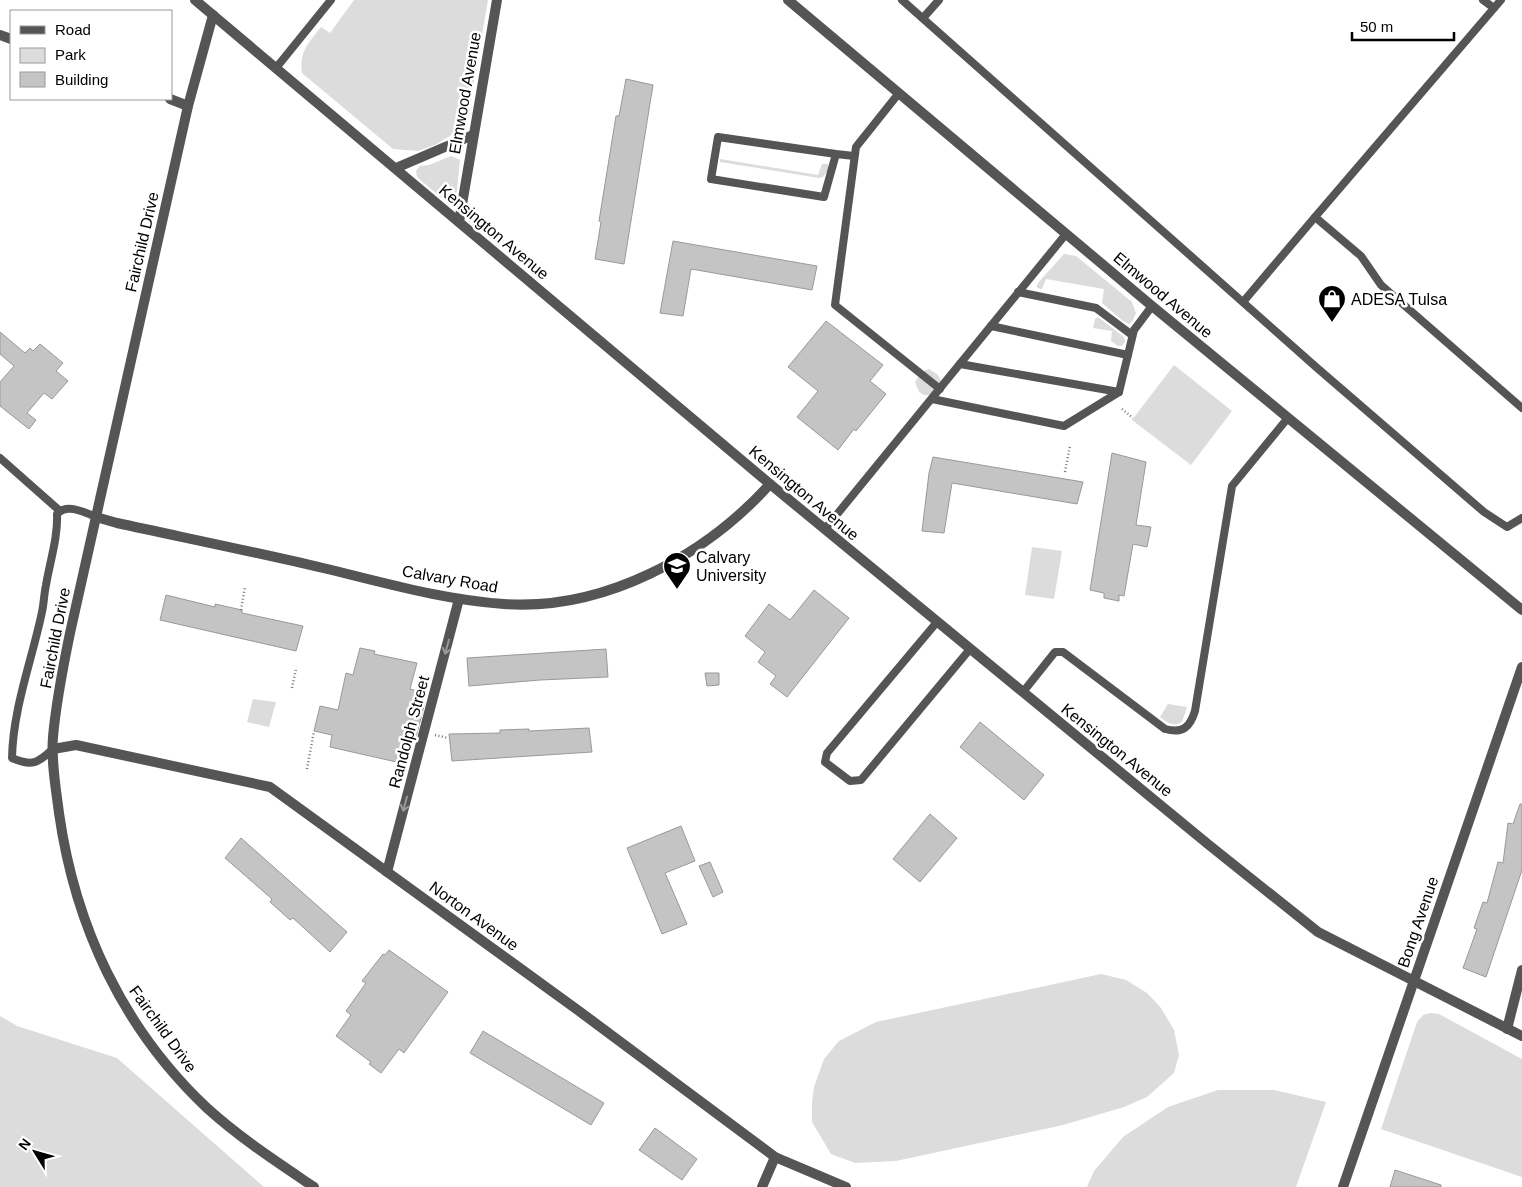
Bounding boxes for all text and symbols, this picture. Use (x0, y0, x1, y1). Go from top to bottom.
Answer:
legend (10, 10, 172, 100)
scale bar (1352, 10, 1454, 42)
text: 50 m (1360, 18, 1393, 35)
text: Road (55, 21, 91, 38)
street label: Elmwood Avenue (446, 31, 484, 155)
text: Park (55, 46, 86, 63)
text: Building (55, 71, 108, 88)
street label: Kensington Avenue (436, 181, 552, 283)
street label: Fairchild Drive (122, 190, 162, 294)
street label: Elmwood Avenue (1110, 249, 1216, 341)
shop icon: ADESA Tulsa (1317, 284, 1347, 323)
place label: ADESA Tulsa (1351, 291, 1447, 308)
street label: Kensington Avenue (746, 442, 862, 544)
place label: Calvary University (696, 549, 766, 584)
school or university icon: Calvary University (662, 551, 692, 590)
street label: Calvary Road (401, 562, 499, 596)
street label: Fairchild Drive (37, 586, 73, 690)
one-way arrow (442, 638, 451, 654)
street label: Randolph Street (386, 673, 432, 790)
street label: Kensington Avenue (1058, 700, 1176, 800)
one-way arrow (400, 795, 409, 811)
street label: Bong Avenue (1395, 874, 1442, 970)
street label: Norton Avenue (426, 878, 522, 954)
street label: Fairchild Drive (126, 983, 200, 1075)
north arrow (10, 1127, 60, 1177)
text: N (15, 1135, 34, 1153)

